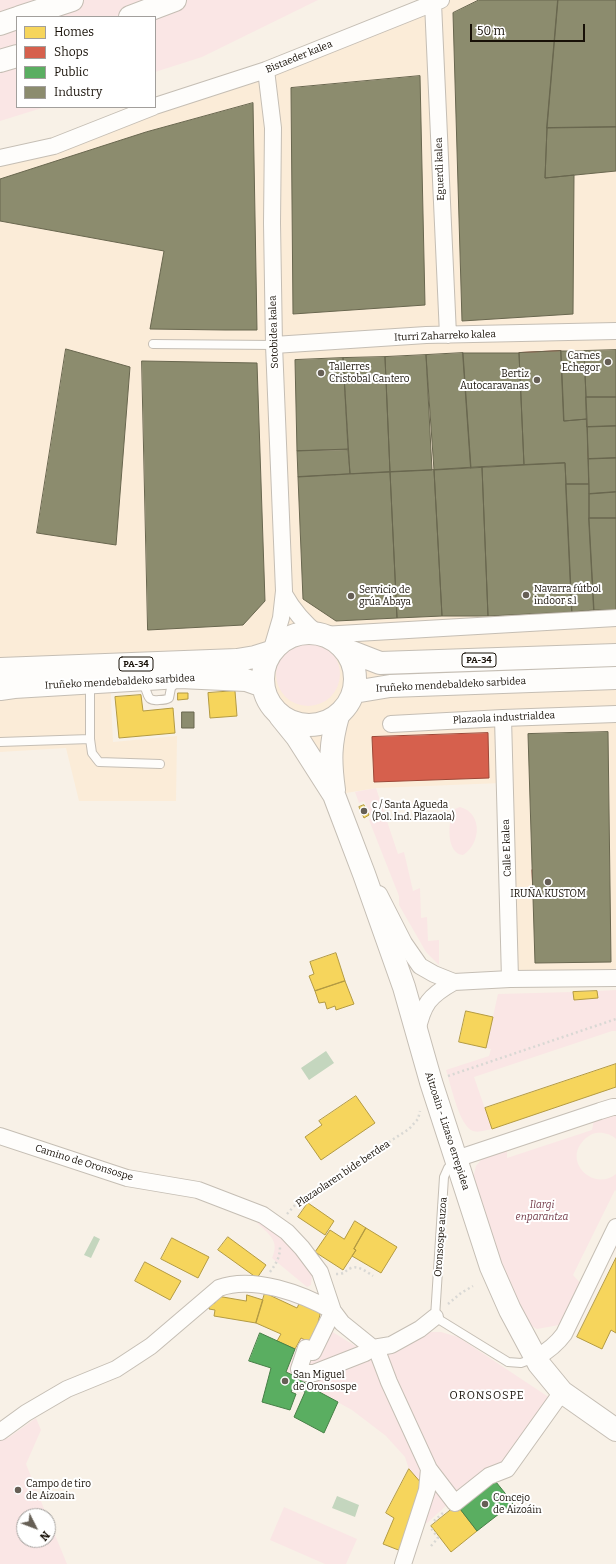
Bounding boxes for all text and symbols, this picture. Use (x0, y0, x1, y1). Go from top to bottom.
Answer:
legend (16, 16, 156, 108)
scale bar (472, 16, 587, 42)
text: 50 m (477, 24, 505, 38)
text: Homes (54, 25, 94, 39)
street label: Bistaeder kalea (264, 38, 334, 76)
text: Shops (54, 45, 88, 59)
text: Public (54, 65, 89, 79)
text: Industry (54, 85, 102, 99)
street label: Eguerdi kalea (433, 137, 447, 201)
street label: Sotobidea kalea (267, 295, 281, 369)
street label: Iturri Zaharreko kalea (394, 328, 496, 344)
place label: Carnes Echegor (562, 350, 600, 374)
marker: Carnes Echegor (603, 357, 613, 367)
place label: Tallerres Cristobal Cantero (329, 361, 410, 384)
marker: Tallerres Cristobal Cantero (316, 368, 326, 378)
place label: Bertiz Autocaravanas (460, 368, 529, 392)
marker: Bertiz Autocaravanas (532, 375, 542, 385)
place label: Navarra fútbol indoor s.l (534, 583, 601, 606)
place label: Servicio de grúa Abaya (359, 584, 411, 608)
marker: Navarra fútbol indoor s.l (521, 590, 531, 600)
marker: Servicio de grúa Abaya (346, 591, 356, 601)
road number: PA-34 (462, 653, 496, 667)
road number: PA-34 (119, 657, 153, 671)
street label: Iruñeko mendebaldeko sarbidea (45, 672, 195, 692)
street label: Iruñeko mendebaldeko sarbidea (376, 675, 526, 695)
street label: Plazaola industrialdea (453, 709, 555, 727)
place label: c / Santa Agueda (Pol. Ind. Plazaola) (372, 799, 455, 822)
marker: c / Santa Agueda (Pol. Ind. Plazaola) (359, 806, 369, 816)
street label: Calle E kalea (500, 819, 514, 877)
marker: IRUÑA KUSTOM (543, 877, 553, 887)
place label: IRUÑA KUSTOM (510, 888, 586, 900)
street label: Aitzoain - Lizaso errepidea (422, 1070, 472, 1192)
street label: Plazaolaren bide berdea (294, 1138, 392, 1210)
street label: Camino de Oronsospe (33, 1142, 135, 1184)
street label: Oronsospe auzoa (432, 1197, 450, 1277)
park label: Ilargi enparantza (516, 1199, 568, 1222)
place label: San Miguel de Oronsospe (293, 1369, 357, 1392)
marker: San Miguel de Oronsospe (280, 1376, 290, 1386)
district label: ORONSOSPE (449, 1389, 525, 1403)
place label: Campo de tiro de Aizoain (26, 1478, 91, 1502)
marker: Campo de tiro de Aizoain (13, 1485, 23, 1495)
place label: Concejo de Aizoáin (493, 1492, 542, 1516)
marker: Concejo de Aizoáin (480, 1499, 490, 1509)
north arrow (16, 1508, 56, 1548)
text: N (37, 1528, 52, 1543)

